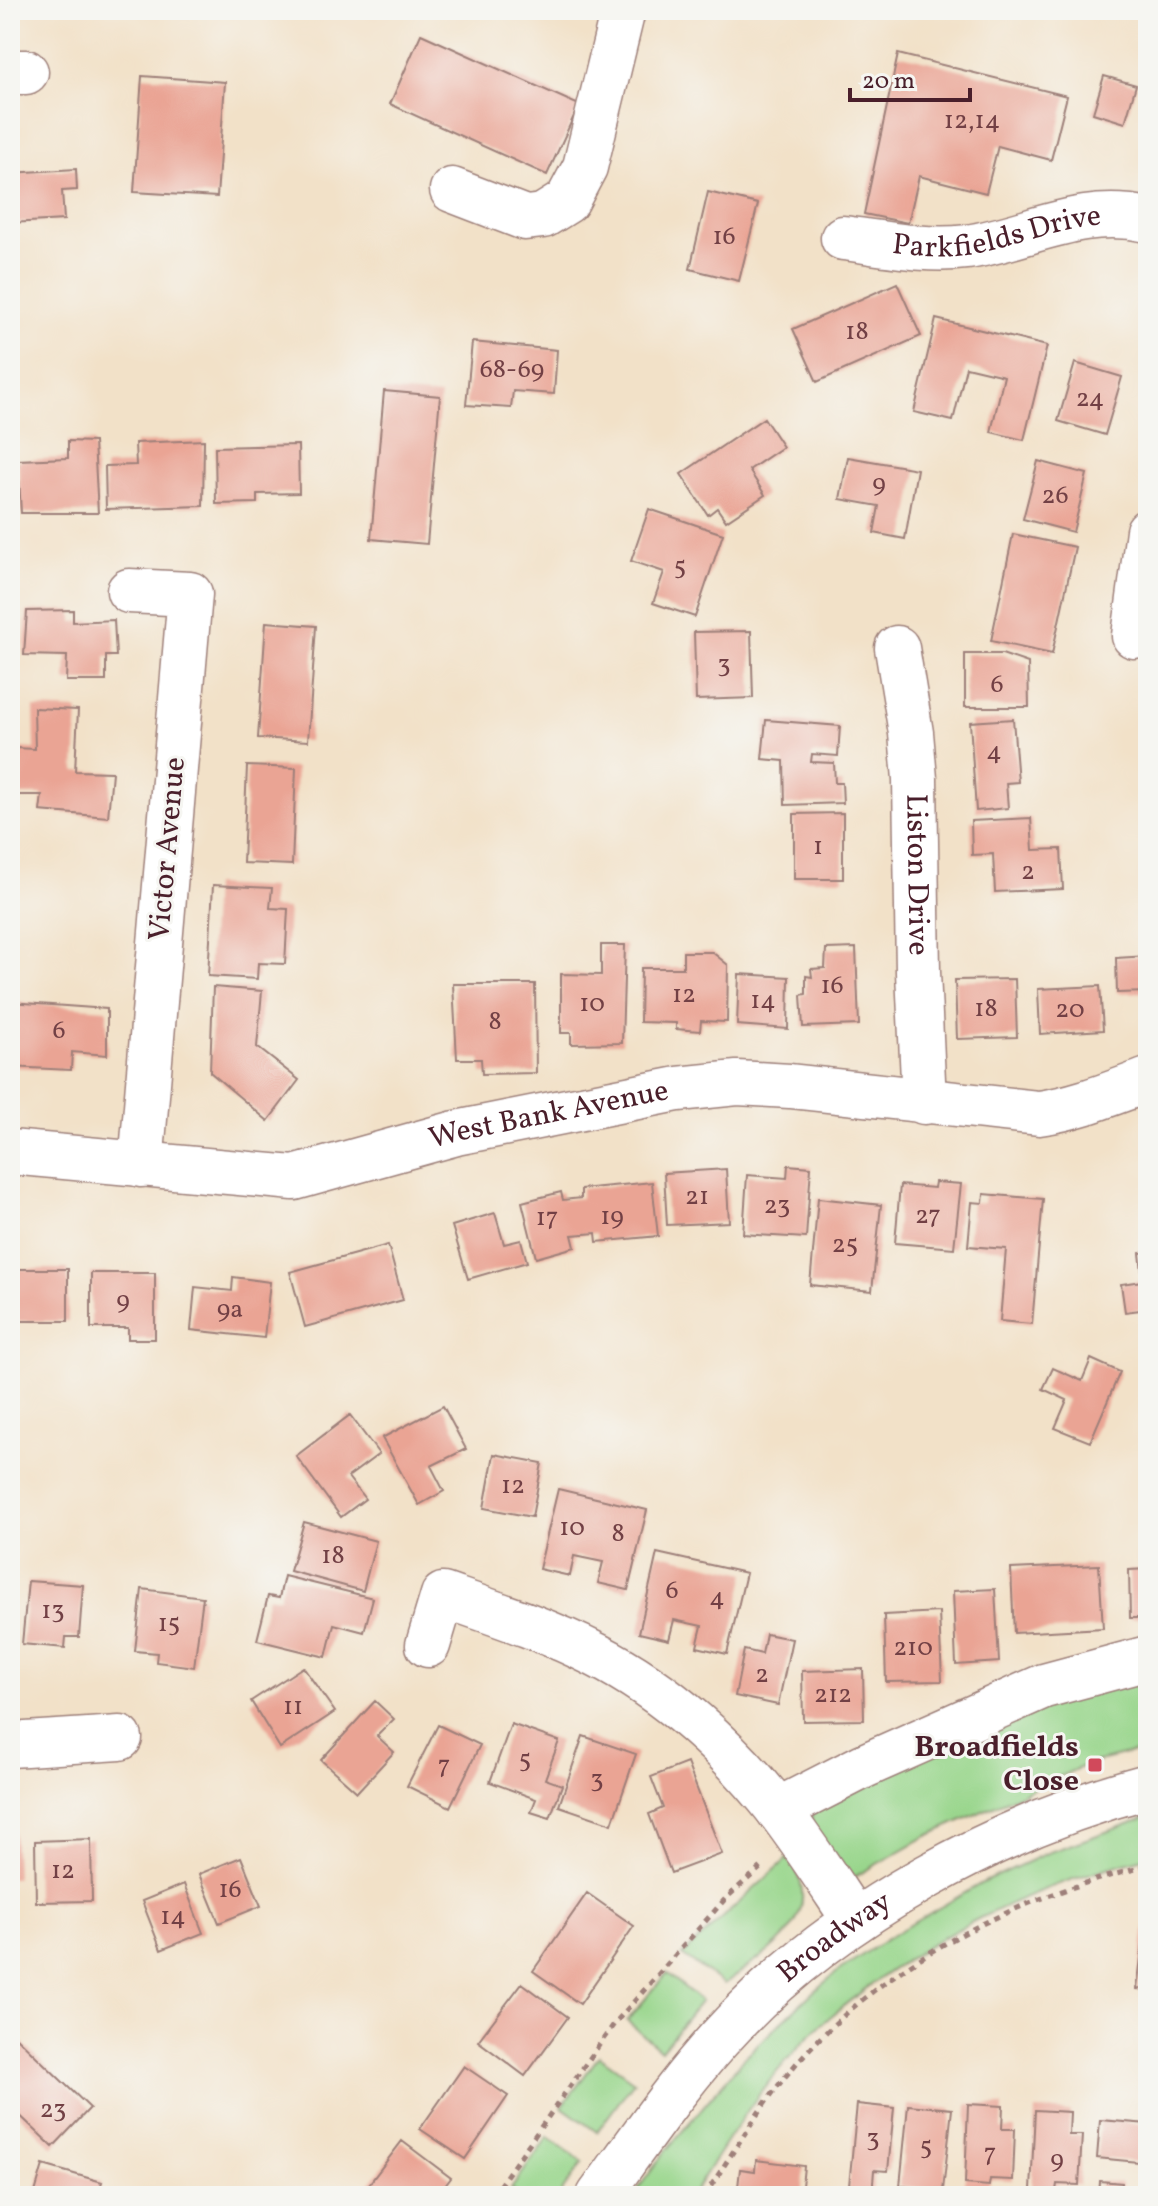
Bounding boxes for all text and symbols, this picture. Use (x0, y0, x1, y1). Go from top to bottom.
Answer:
scale bar (850, 52, 970, 102)
text: 20 m (862, 65, 915, 99)
house number: 12,14 (944, 103, 1000, 139)
street label: Parkfields Drive (890, 195, 1103, 270)
house number: 16 (712, 219, 736, 255)
house number: 18 (845, 314, 869, 350)
house number: 68-69 (480, 352, 544, 388)
house number: 24 (1076, 381, 1104, 417)
house number: 9 (872, 466, 886, 502)
house number: 26 (1041, 478, 1069, 514)
house number: 5 (674, 549, 686, 585)
house number: 3 (717, 647, 731, 683)
house number: 6 (990, 667, 1004, 703)
house number: 4 (986, 734, 1002, 770)
street label: Victor Avenue (139, 755, 197, 943)
street label: Liston Drive (894, 793, 939, 956)
house number: 1 (813, 829, 823, 865)
house number: 2 (1021, 854, 1035, 890)
house number: 16 (820, 968, 844, 1004)
house number: 12 (672, 977, 696, 1013)
house number: 14 (750, 983, 776, 1019)
house number: 10 (579, 986, 605, 1022)
house number: 18 (974, 991, 998, 1027)
house number: 20 (1055, 992, 1085, 1028)
house number: 8 (488, 1004, 502, 1040)
house number: 6 (52, 1013, 66, 1049)
street label: West Bank Avenue (424, 1070, 672, 1160)
house number: 21 (685, 1179, 709, 1215)
house number: 23 (764, 1188, 790, 1224)
house number: 27 (915, 1198, 941, 1234)
house number: 19 (600, 1199, 624, 1235)
house number: 17 (536, 1200, 558, 1236)
house number: 25 (832, 1227, 858, 1263)
house number: 9 (116, 1283, 130, 1319)
house number: 9a (217, 1292, 243, 1328)
house number: 12 (501, 1468, 525, 1504)
house number: 10 (559, 1510, 585, 1546)
house number: 8 (611, 1516, 625, 1552)
house number: 18 (321, 1538, 345, 1574)
house number: 6 (665, 1573, 679, 1609)
house number: 4 (709, 1580, 725, 1616)
house number: 13 (41, 1593, 65, 1629)
house number: 15 (158, 1606, 180, 1642)
house number: 210 (893, 1630, 933, 1666)
house number: 2 (755, 1657, 769, 1693)
house number: 212 (814, 1677, 852, 1713)
house number: 11 (283, 1689, 303, 1725)
place label: Broadfields Close (914, 1727, 1079, 1803)
house number: 5 (519, 1742, 531, 1778)
house number: 7 (438, 1748, 450, 1784)
marker: Broadfields Close (1086, 1756, 1104, 1774)
house number: 3 (590, 1762, 604, 1798)
house number: 12 (51, 1853, 75, 1889)
house number: 16 (218, 1872, 242, 1908)
street label: Broadway (768, 1882, 900, 1994)
house number: 14 (160, 1899, 186, 1935)
house number: 23 (40, 2092, 66, 2128)
house number: 3 (866, 2121, 880, 2157)
house number: 5 (920, 2129, 932, 2165)
house number: 7 (984, 2136, 996, 2172)
house number: 9 (1050, 2142, 1064, 2178)

